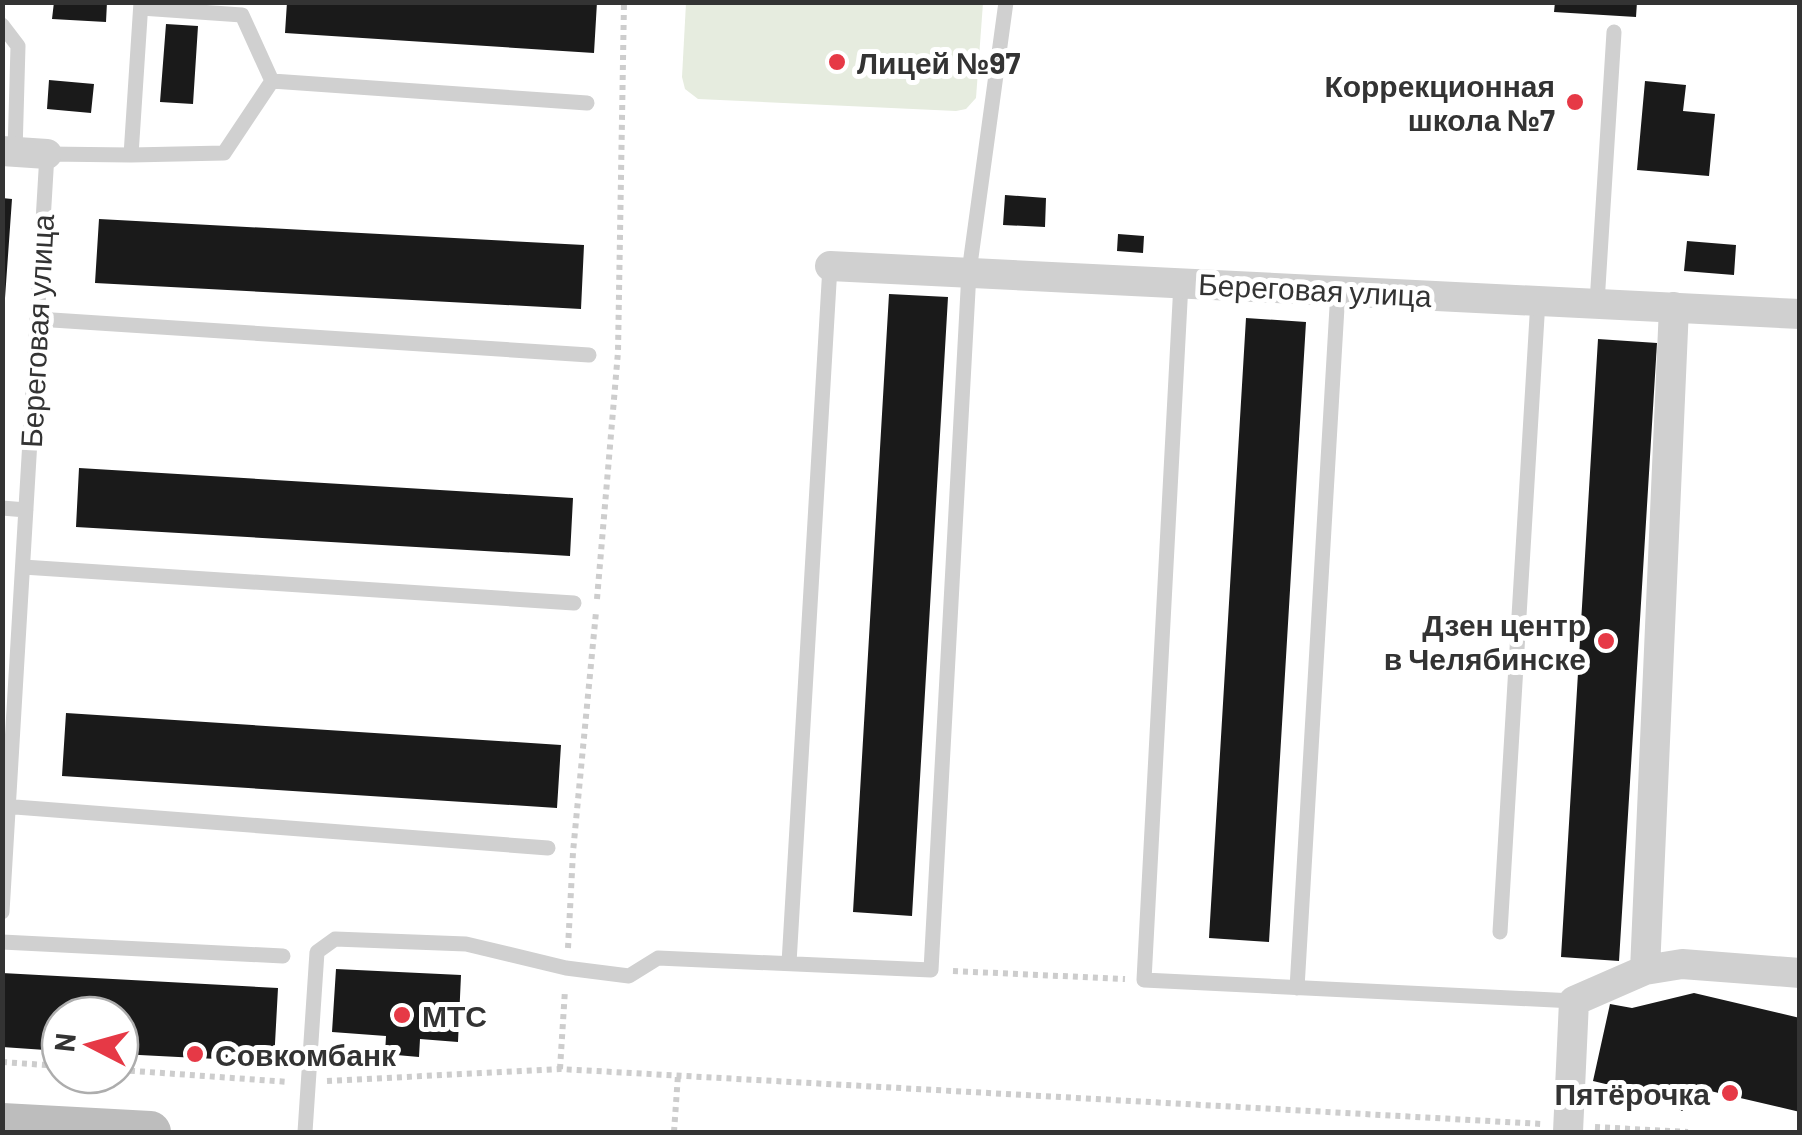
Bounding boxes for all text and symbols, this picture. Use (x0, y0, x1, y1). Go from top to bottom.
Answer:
place label: Лицей №97 (857, 44, 1020, 80)
marker: Лицей №97 (826, 51, 848, 73)
place label: Коррекционная школа №7 (1324, 67, 1555, 137)
marker: Коррекционная школа №7 (1564, 91, 1586, 113)
street label: Береговая улица (12, 213, 60, 449)
street label: Береговая улица (1197, 265, 1433, 313)
place label: Дзен центр в Челябинске (1384, 606, 1586, 676)
marker: Дзен центр в Челябинске (1595, 630, 1617, 652)
north arrow (40, 995, 140, 1095)
place label: МТС (422, 997, 487, 1033)
marker: МТС (391, 1004, 413, 1026)
text: N (46, 1031, 82, 1053)
place label: Совкомбанк (215, 1036, 397, 1072)
marker: Совкомбанк (184, 1043, 206, 1065)
place label: Пятёрочка (1555, 1075, 1710, 1111)
marker: Пятёрочка (1719, 1082, 1741, 1104)

